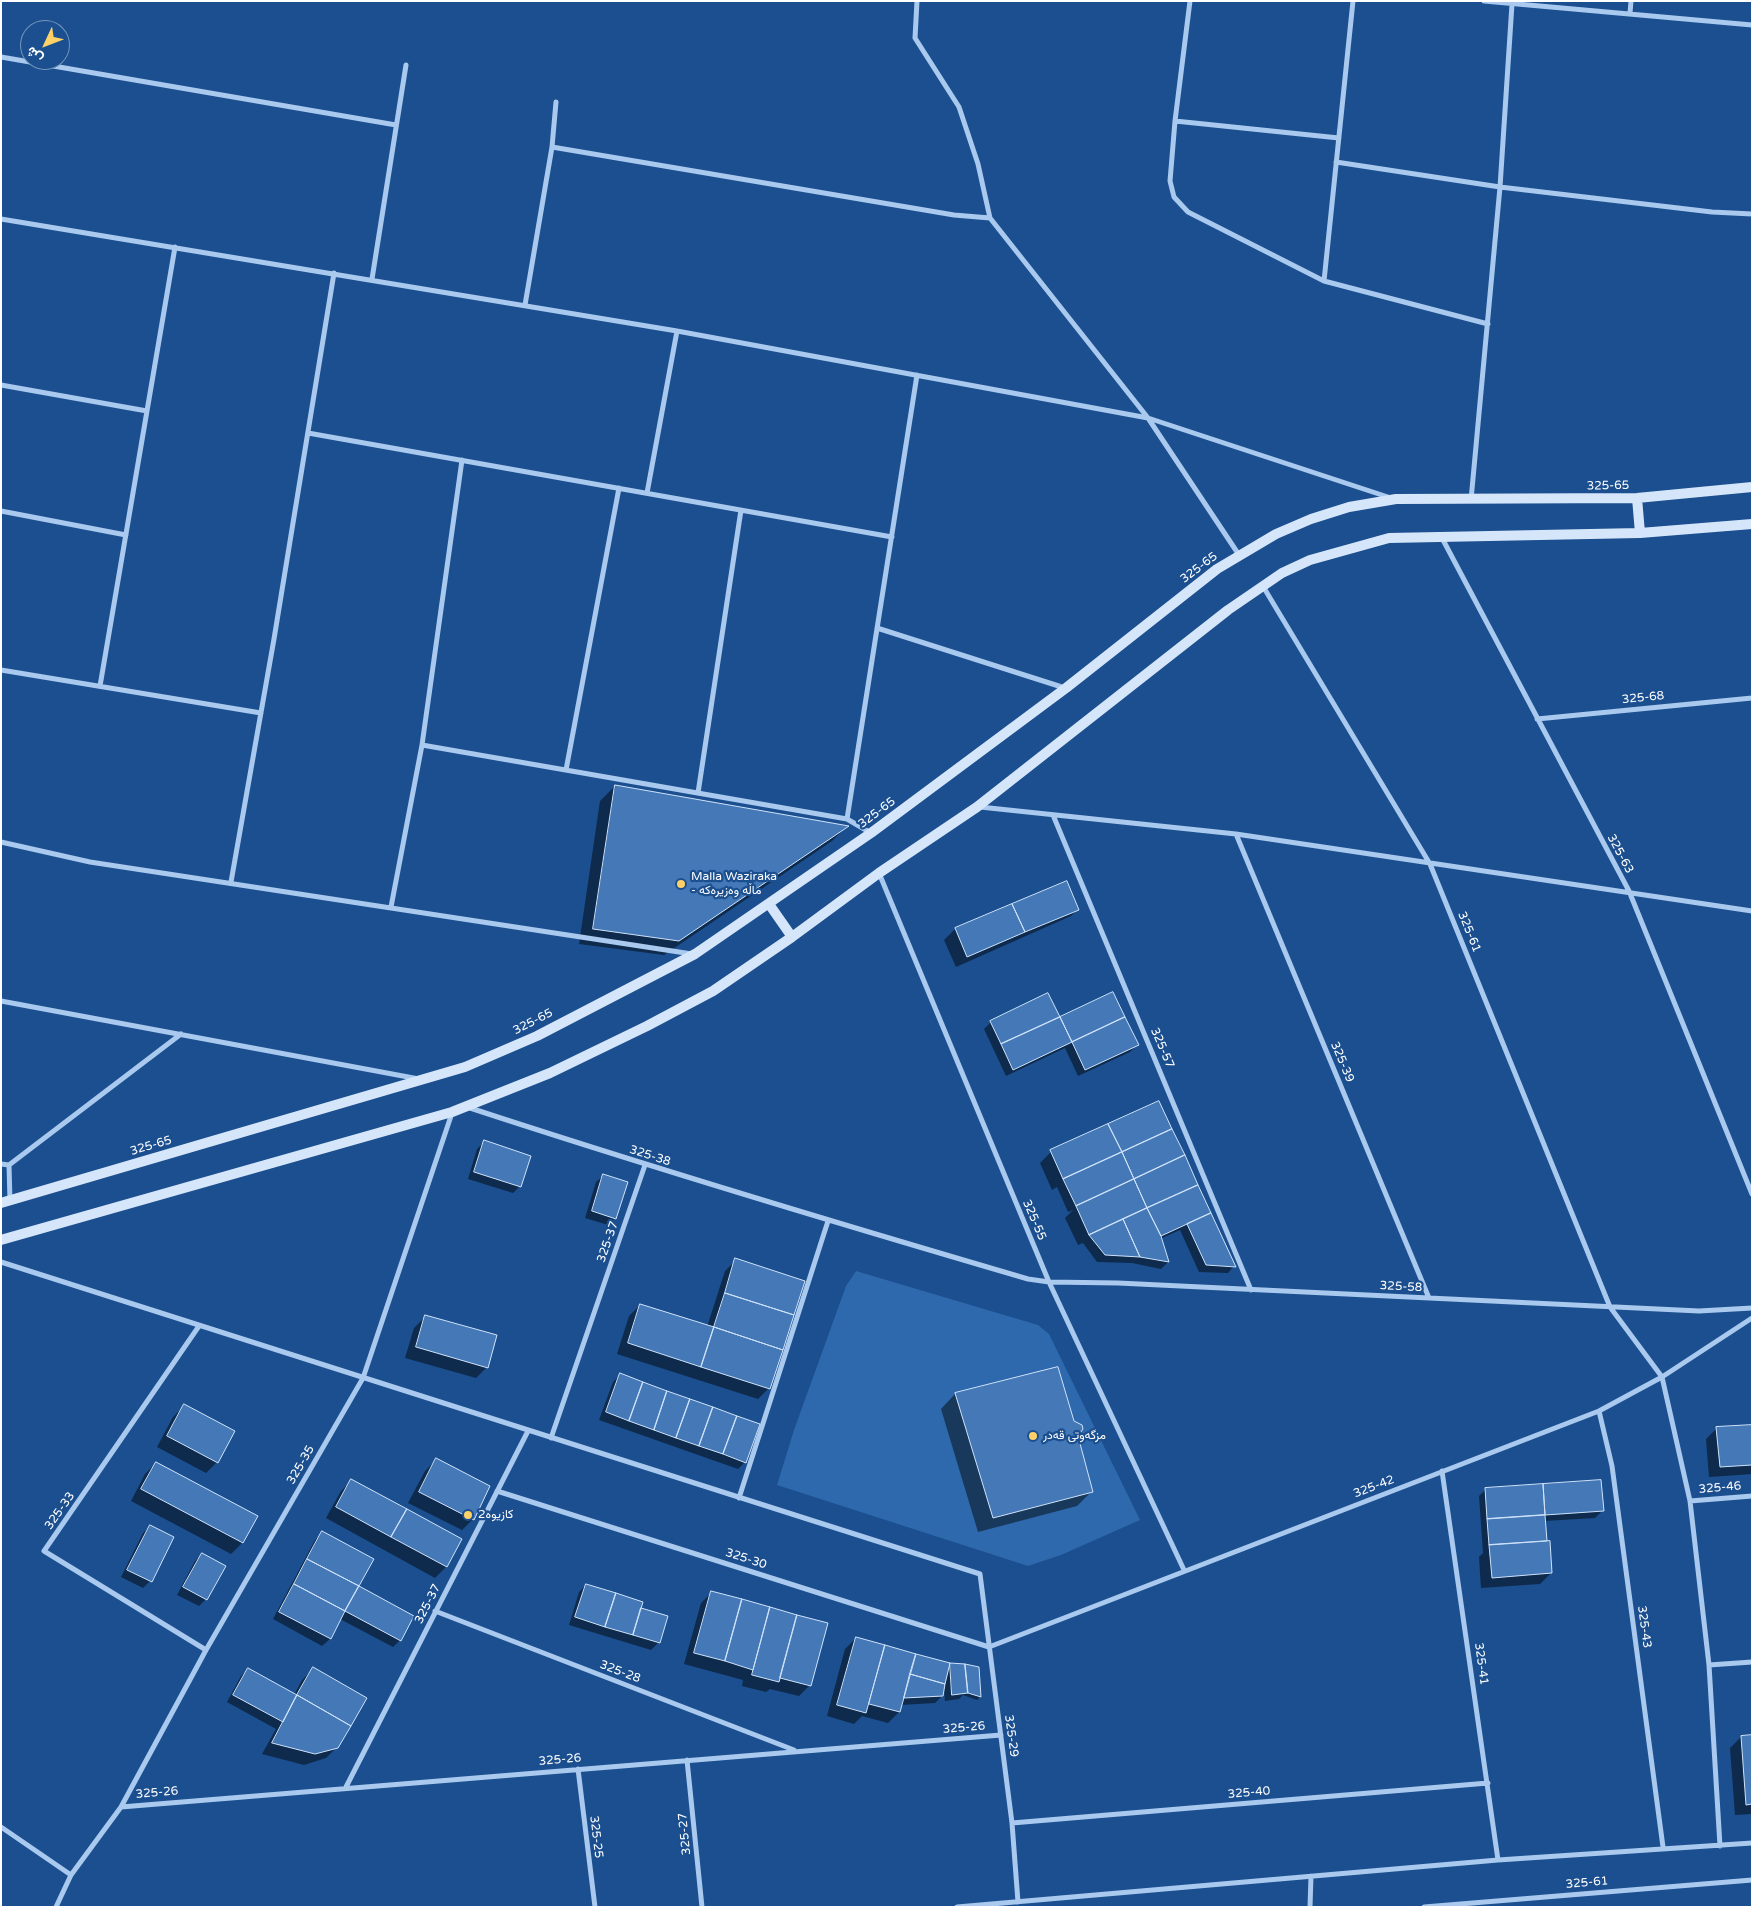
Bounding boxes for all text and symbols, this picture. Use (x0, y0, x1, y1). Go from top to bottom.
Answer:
north arrow (20, 20, 70, 70)
text: ش (22, 43, 46, 67)
street label: 325-65 (1587, 478, 1629, 494)
street label: 325-65 (1178, 549, 1220, 587)
street label: 325-68 (1621, 689, 1665, 707)
street label: 325-65 (856, 794, 898, 832)
street label: 325-63 (1604, 832, 1636, 876)
place label: Malla Waziraka - ماڵە وەزیرەکە (691, 870, 777, 898)
marker: Malla Waziraka - ماڵە وەزیرەکە (675, 878, 687, 890)
street label: 325-61 (1454, 910, 1484, 954)
street label: 325-65 (511, 1006, 555, 1038)
street label: 325-57 (1147, 1026, 1177, 1070)
street label: 325-39 (1327, 1040, 1357, 1084)
street label: 325-65 (129, 1133, 173, 1159)
street label: 325-38 (628, 1143, 672, 1169)
street label: 325-55 (1019, 1198, 1049, 1242)
street label: 325-37 (594, 1220, 622, 1264)
street label: 325-58 (1379, 1279, 1423, 1295)
place label: مزگەوتی قەدر (1043, 1429, 1106, 1443)
marker: مزگەوتی قەدر (1027, 1430, 1039, 1442)
street label: 325-35 (284, 1443, 318, 1487)
street label: 325-42 (1351, 1473, 1397, 1501)
street label: 325-46 (1698, 1479, 1742, 1497)
street label: 325-33 (42, 1489, 78, 1533)
place label: كازيوه2 (478, 1508, 513, 1522)
marker: كازيوه2 (462, 1509, 474, 1521)
street label: 325-30 (724, 1546, 768, 1572)
street label: 325-37 (412, 1582, 444, 1626)
street label: 325-43 (1634, 1605, 1654, 1649)
street label: 325-41 (1471, 1642, 1491, 1686)
street label: 325-28 (598, 1658, 642, 1686)
street label: 325-29 (1001, 1714, 1021, 1758)
street label: 325-26 (942, 1719, 986, 1737)
street label: 325-26 (538, 1751, 582, 1769)
street label: 325-26 (135, 1784, 179, 1802)
street label: 325-40 (1227, 1784, 1271, 1802)
street label: 325-27 (676, 1812, 694, 1856)
street label: 325-25 (586, 1815, 606, 1859)
street label: 325-61 (1565, 1874, 1609, 1892)

